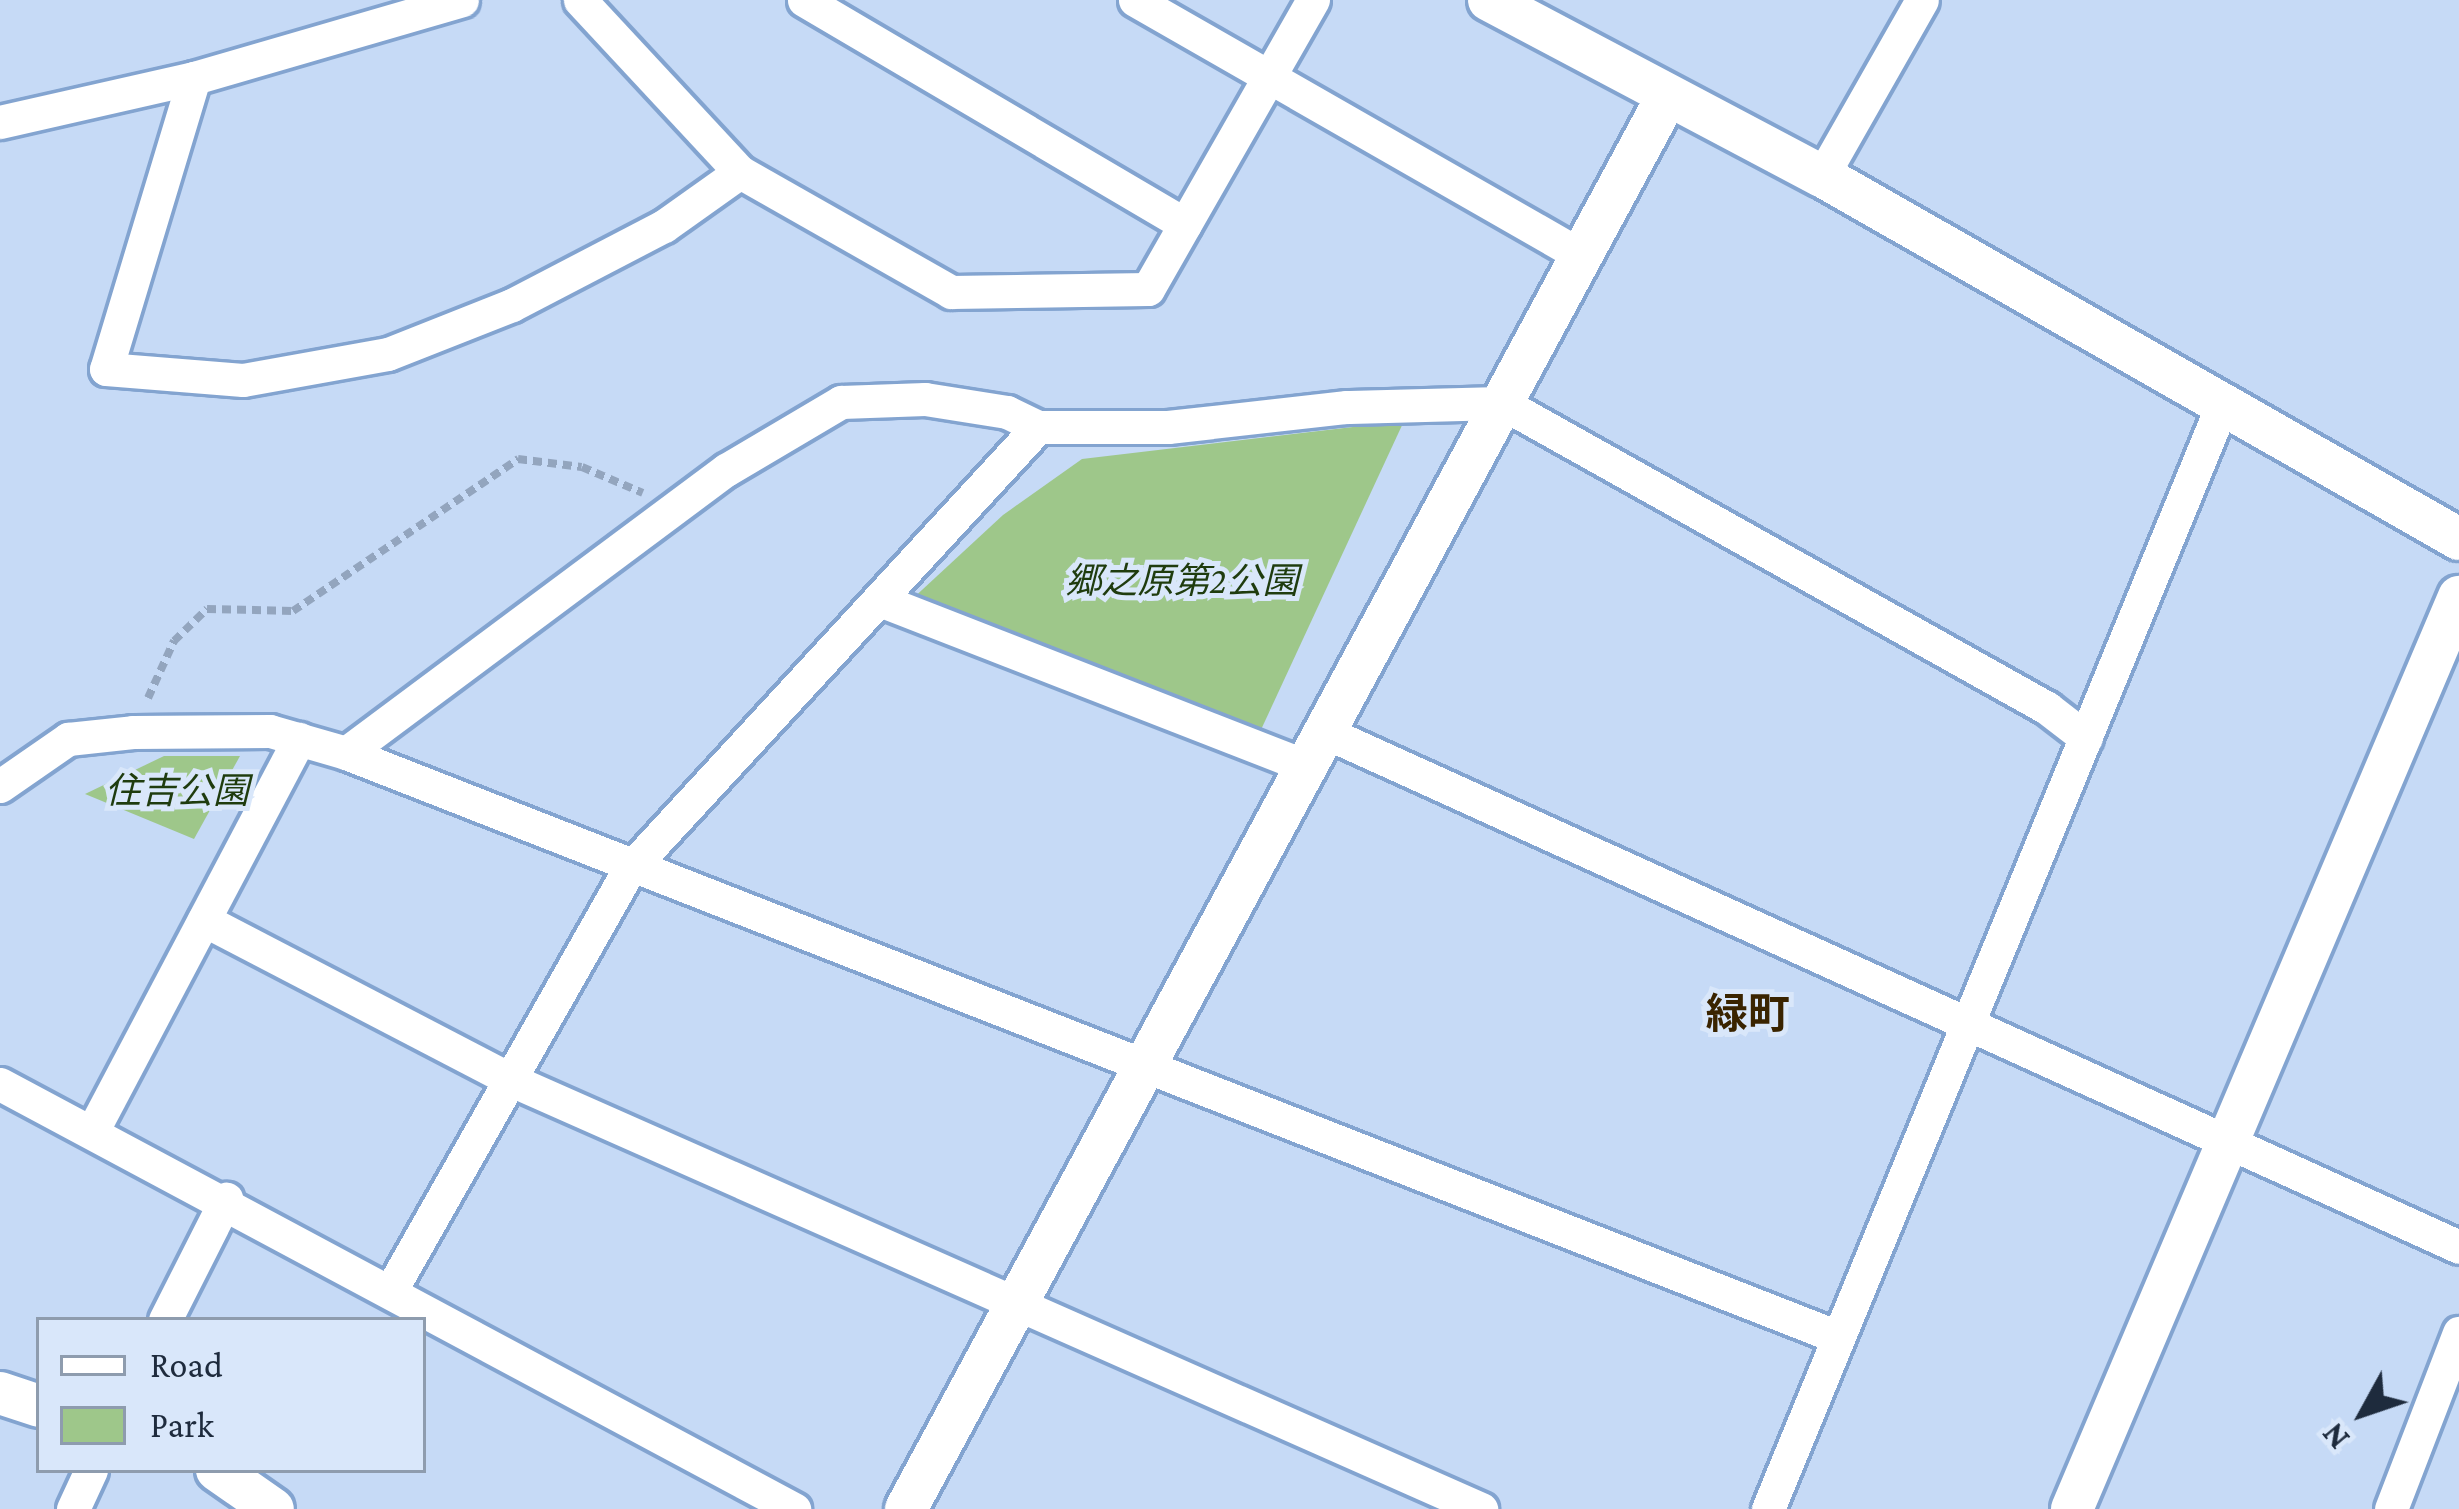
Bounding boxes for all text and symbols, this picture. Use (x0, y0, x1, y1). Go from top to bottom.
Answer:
park label: 郷之原第2公園 (1065, 560, 1299, 604)
park label: 住吉公園 (105, 770, 249, 814)
district label: 緑町 (1706, 989, 1790, 1039)
legend (36, 1317, 426, 1473)
text: Road (150, 1345, 223, 1385)
north arrow (2303, 1353, 2423, 1473)
text: Park (150, 1405, 214, 1445)
text: N (2314, 1416, 2356, 1457)

